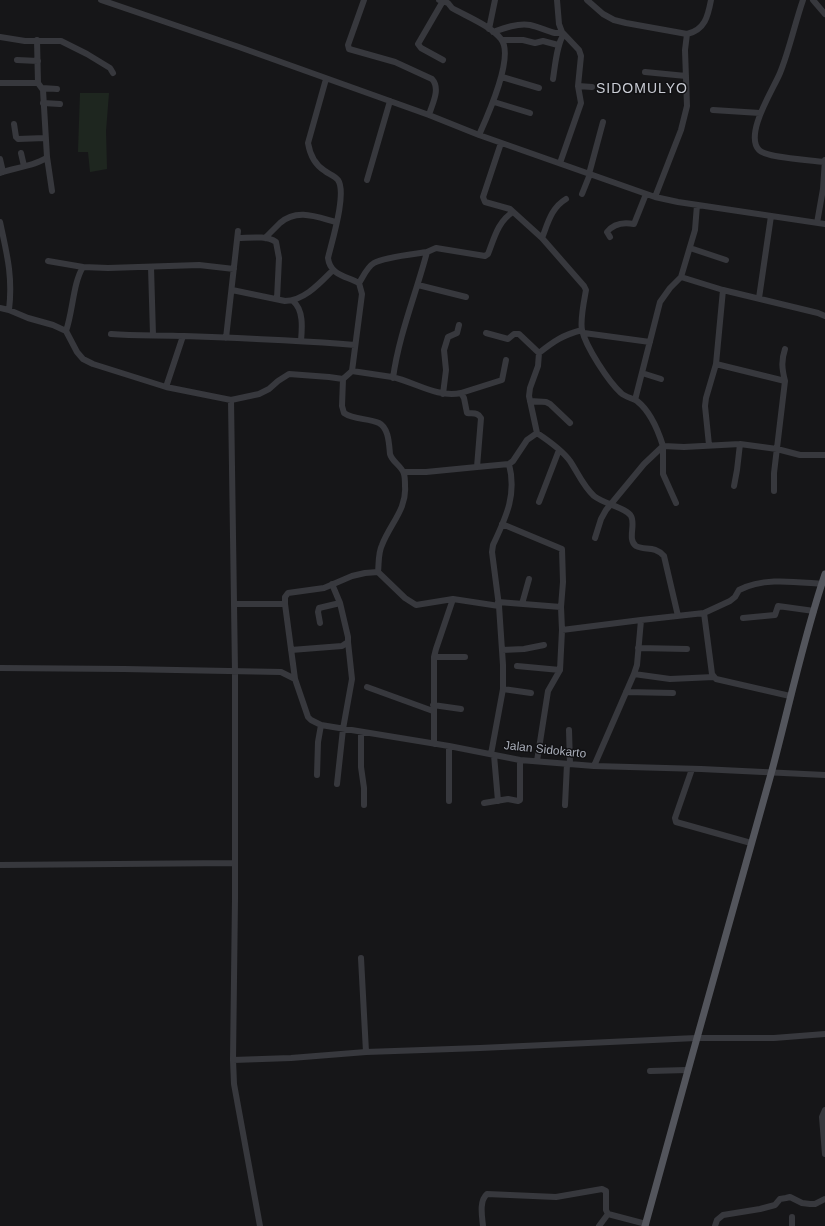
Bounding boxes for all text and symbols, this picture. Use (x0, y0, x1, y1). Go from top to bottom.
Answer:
district label: SIDOMULYO (596, 81, 688, 97)
street label: Jalan Sidokarto (503, 739, 587, 761)

